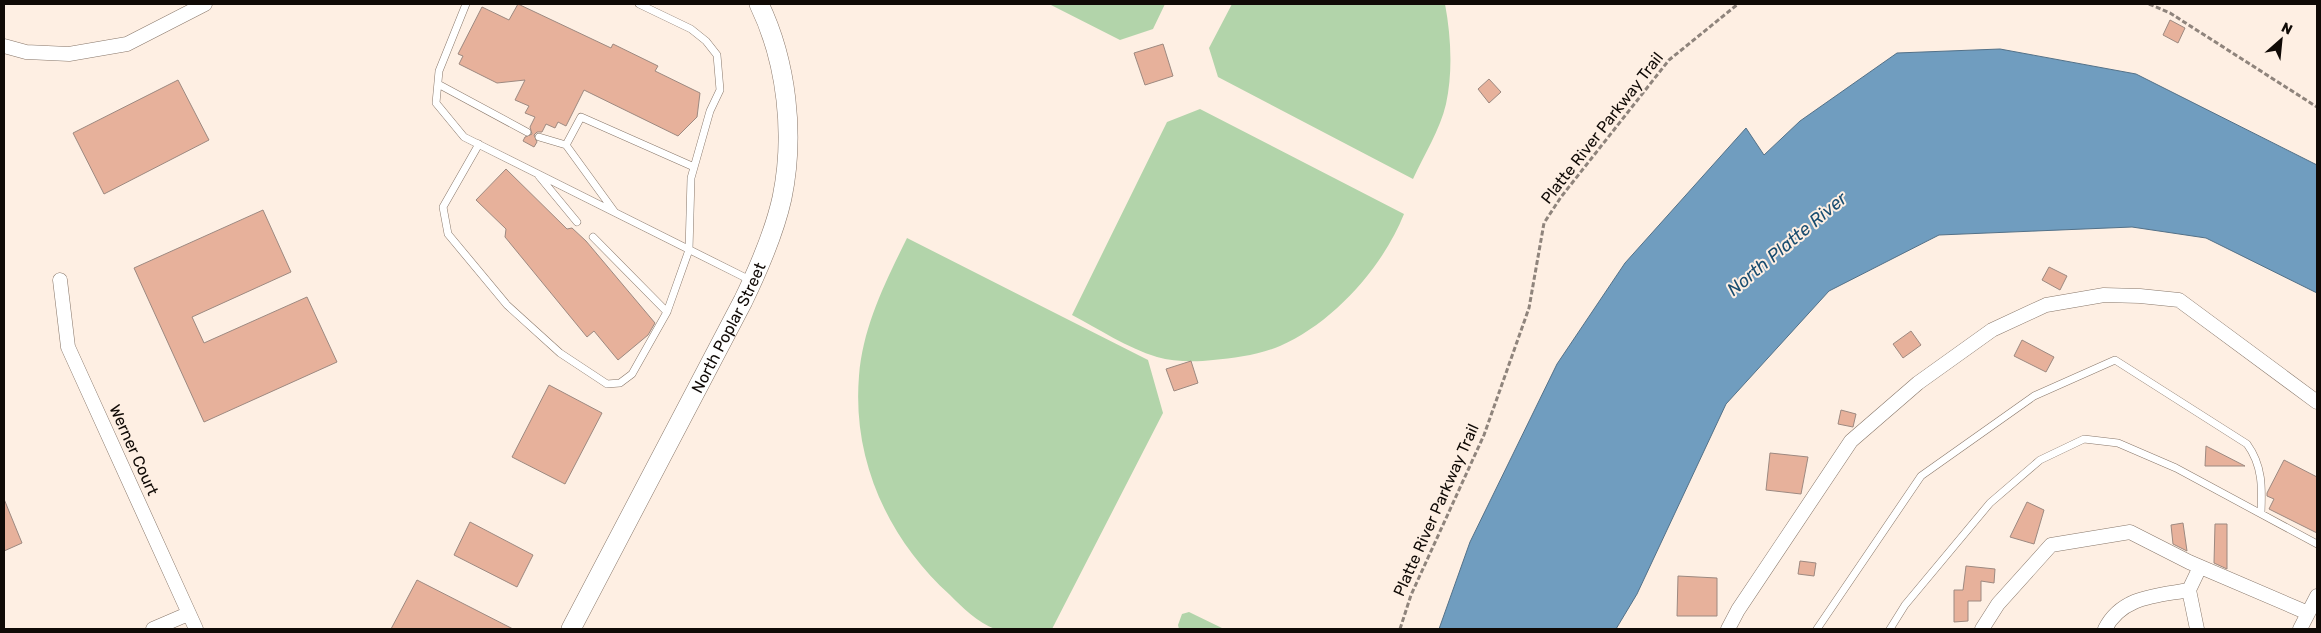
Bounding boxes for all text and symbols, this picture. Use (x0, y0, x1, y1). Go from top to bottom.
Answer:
north arrow (2256, 15, 2306, 65)
text: N (2278, 19, 2295, 39)
street label: Platte River Parkway Trail (1537, 49, 1667, 207)
water label: North Platte River (1723, 187, 1852, 301)
street label: North Poplar Street (687, 259, 769, 396)
street label: Werner Court (105, 402, 163, 498)
street label: Platte River Parkway Trail (1389, 421, 1483, 599)

